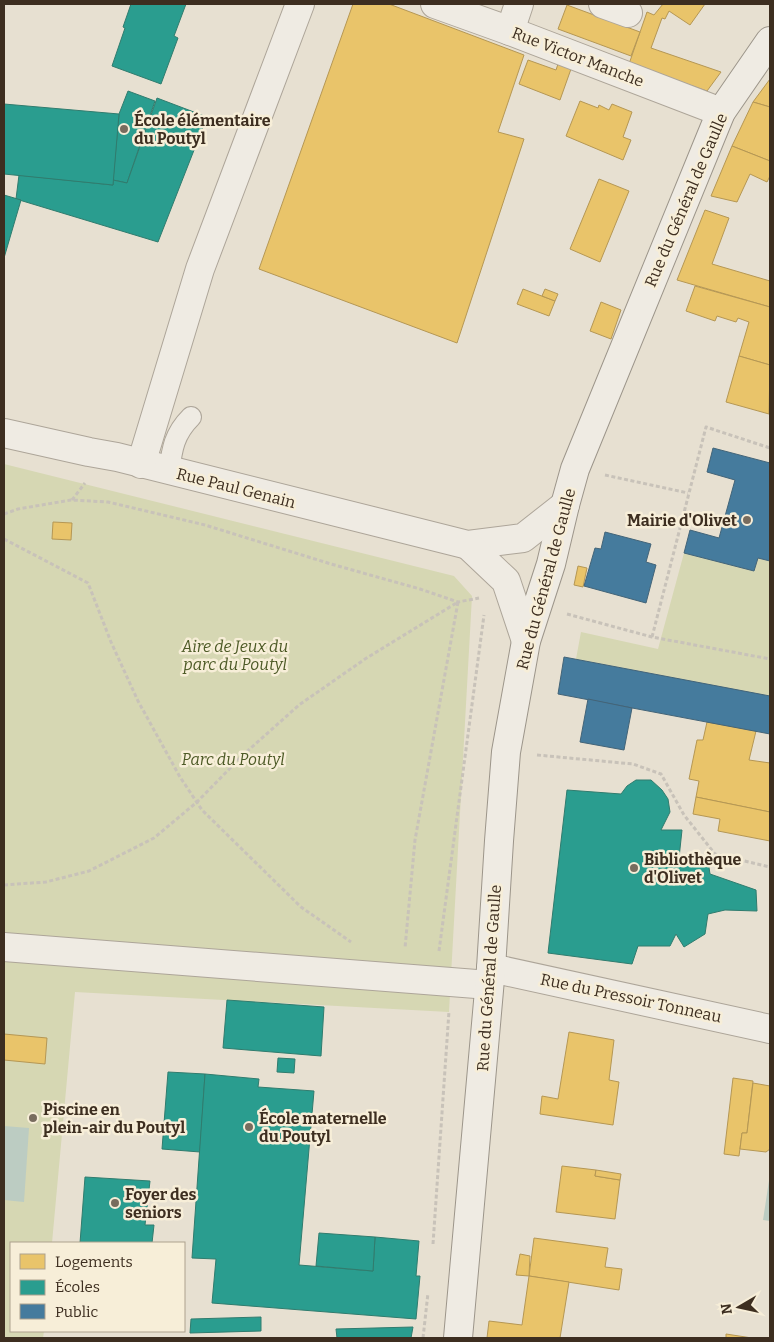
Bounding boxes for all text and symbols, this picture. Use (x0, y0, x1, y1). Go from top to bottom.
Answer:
street label: Rue Victor Manche (509, 23, 647, 91)
place label: École élémentaire du Poutyl (134, 109, 271, 148)
street label: Rue du Général de Gaulle (641, 110, 731, 290)
marker: École élémentaire du Poutyl (118, 123, 130, 135)
street label: Rue Paul Genain (174, 464, 298, 512)
street label: Rue du Général de Gaulle (513, 486, 579, 672)
place label: Mairie d'Olivet (627, 511, 738, 530)
marker: Mairie d'Olivet (741, 514, 753, 526)
park label: Aire de Jeux du parc du Poutyl (181, 637, 288, 674)
park label: Parc du Poutyl (181, 750, 285, 769)
place label: Bibliothèque d'Olivet (644, 850, 742, 887)
marker: Bibliothèque d'Olivet (628, 862, 640, 874)
street label: Rue du Général de Gaulle (473, 884, 505, 1072)
street label: Rue du Pressoir Tonneau (539, 970, 723, 1026)
place label: Piscine en plein-air du Poutyl (43, 1100, 185, 1137)
place label: École maternelle du Poutyl (259, 1107, 387, 1146)
marker: Piscine en plein-air du Poutyl (27, 1112, 39, 1124)
marker: École maternelle du Poutyl (243, 1121, 255, 1133)
place label: Foyer des seniors (125, 1185, 197, 1222)
marker: Foyer des seniors (109, 1197, 121, 1209)
legend (10, 1242, 185, 1332)
text: Logements (55, 1253, 133, 1271)
text: Écoles (55, 1278, 100, 1296)
north arrow (714, 1282, 764, 1332)
text: N (717, 1302, 736, 1316)
text: Public (55, 1303, 99, 1321)

